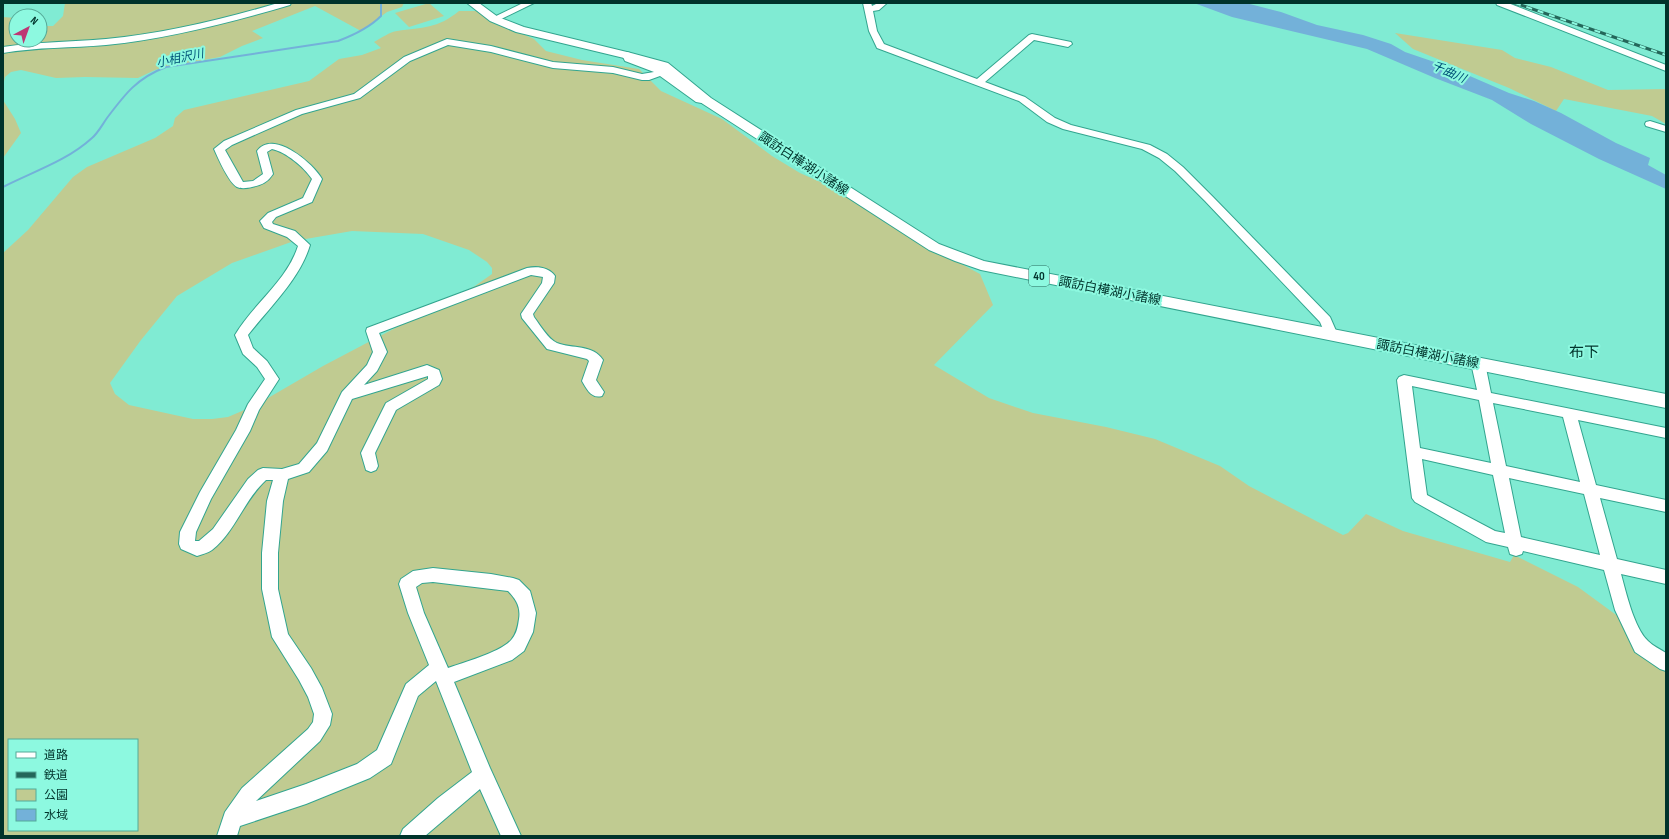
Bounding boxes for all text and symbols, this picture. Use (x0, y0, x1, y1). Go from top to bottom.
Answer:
north arrow (8, 8, 48, 48)
text: N (28, 14, 41, 28)
water label: 小相沢川 (155, 46, 207, 71)
water label: 千曲川 (1429, 58, 1470, 87)
street label: 諏訪白樺湖小諸線 (755, 129, 851, 199)
road number: 40 (1029, 266, 1049, 286)
street label: 諏訪白樺湖小諸線 (1057, 273, 1162, 309)
street label: 諏訪白樺湖小諸線 (1375, 336, 1480, 372)
district label: 布下 (1569, 343, 1599, 362)
legend (8, 739, 138, 831)
text: 道路 (44, 748, 68, 763)
text: 鉄道 (44, 768, 68, 783)
text: 公園 (44, 788, 68, 803)
text: 水域 (44, 808, 68, 823)

